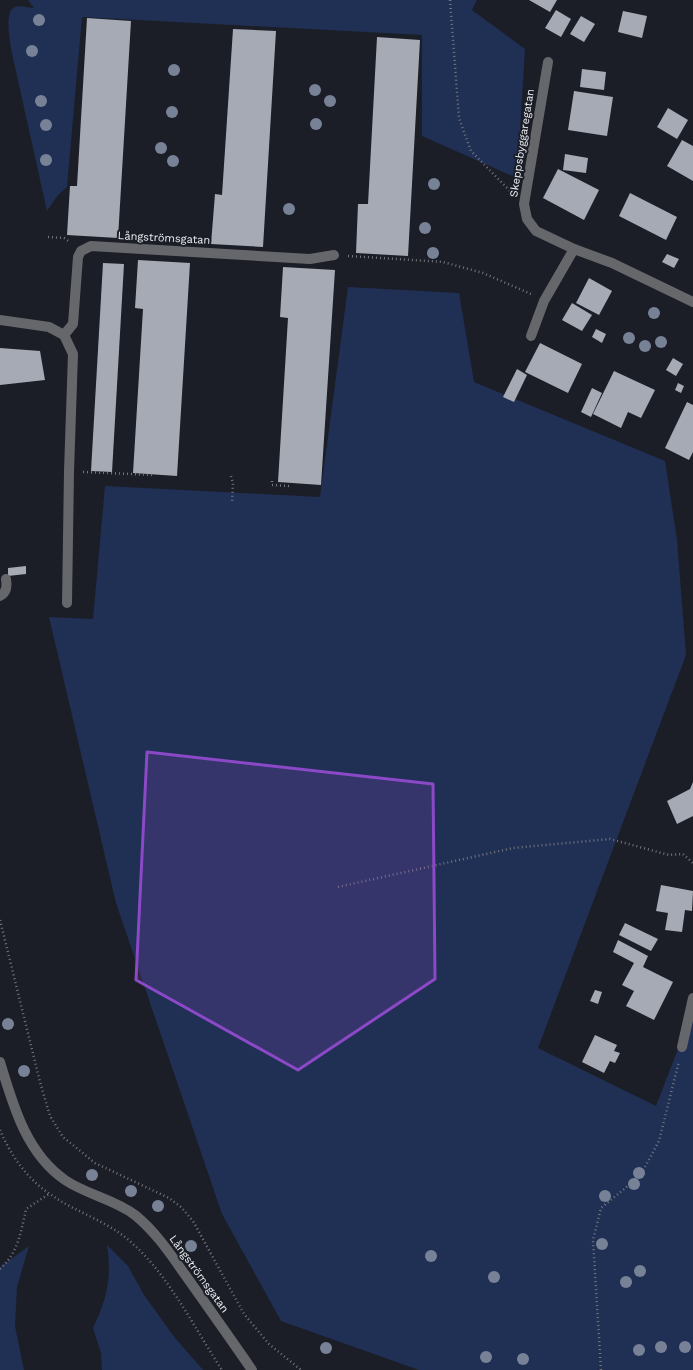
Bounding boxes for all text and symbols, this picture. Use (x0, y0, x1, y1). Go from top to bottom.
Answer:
street label: Skeppsbyggaregatan (507, 88, 537, 198)
street label: Långströmsgatan (117, 229, 211, 247)
street label: Långströmsgatan (167, 1233, 231, 1315)

